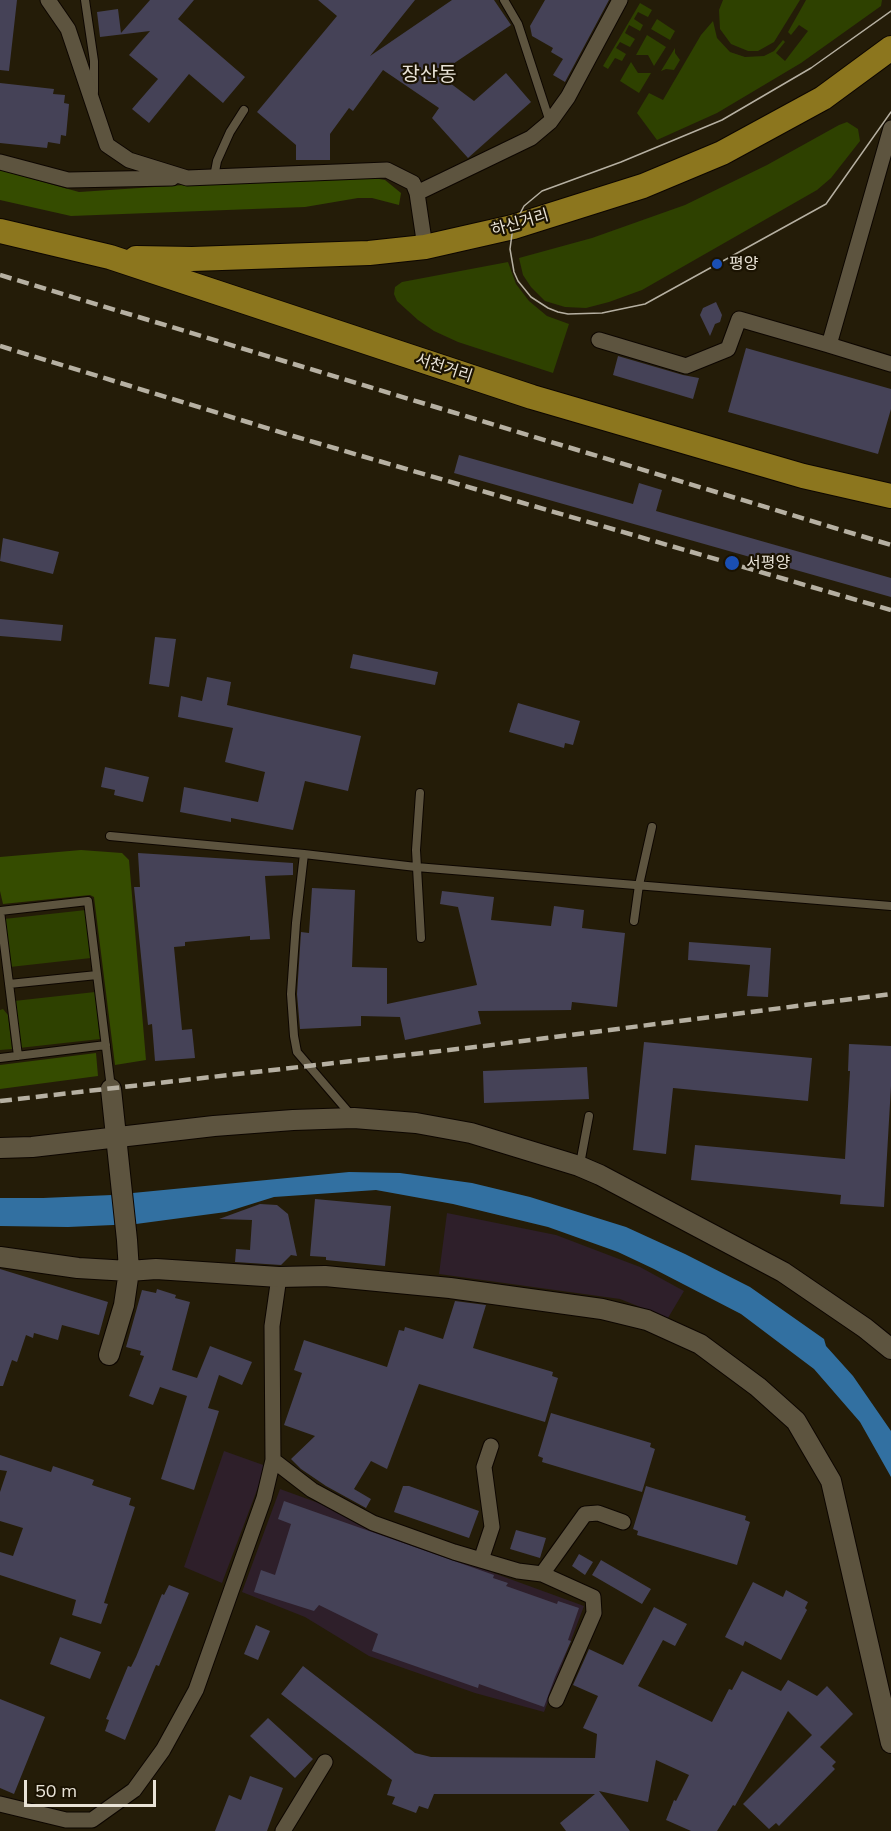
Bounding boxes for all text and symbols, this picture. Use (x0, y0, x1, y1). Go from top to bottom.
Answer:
district label: 장산동 (401, 63, 457, 87)
street label: 하신거리 (489, 206, 551, 240)
place label: 평양 (729, 254, 758, 274)
marker: 평양 (710, 257, 724, 271)
street label: 서천거리 (413, 350, 475, 386)
place label: 서평양 (746, 553, 790, 573)
marker: 서평양 (723, 554, 741, 572)
scale bar (27, 1768, 159, 1806)
text: 50 m (35, 1779, 77, 1802)

